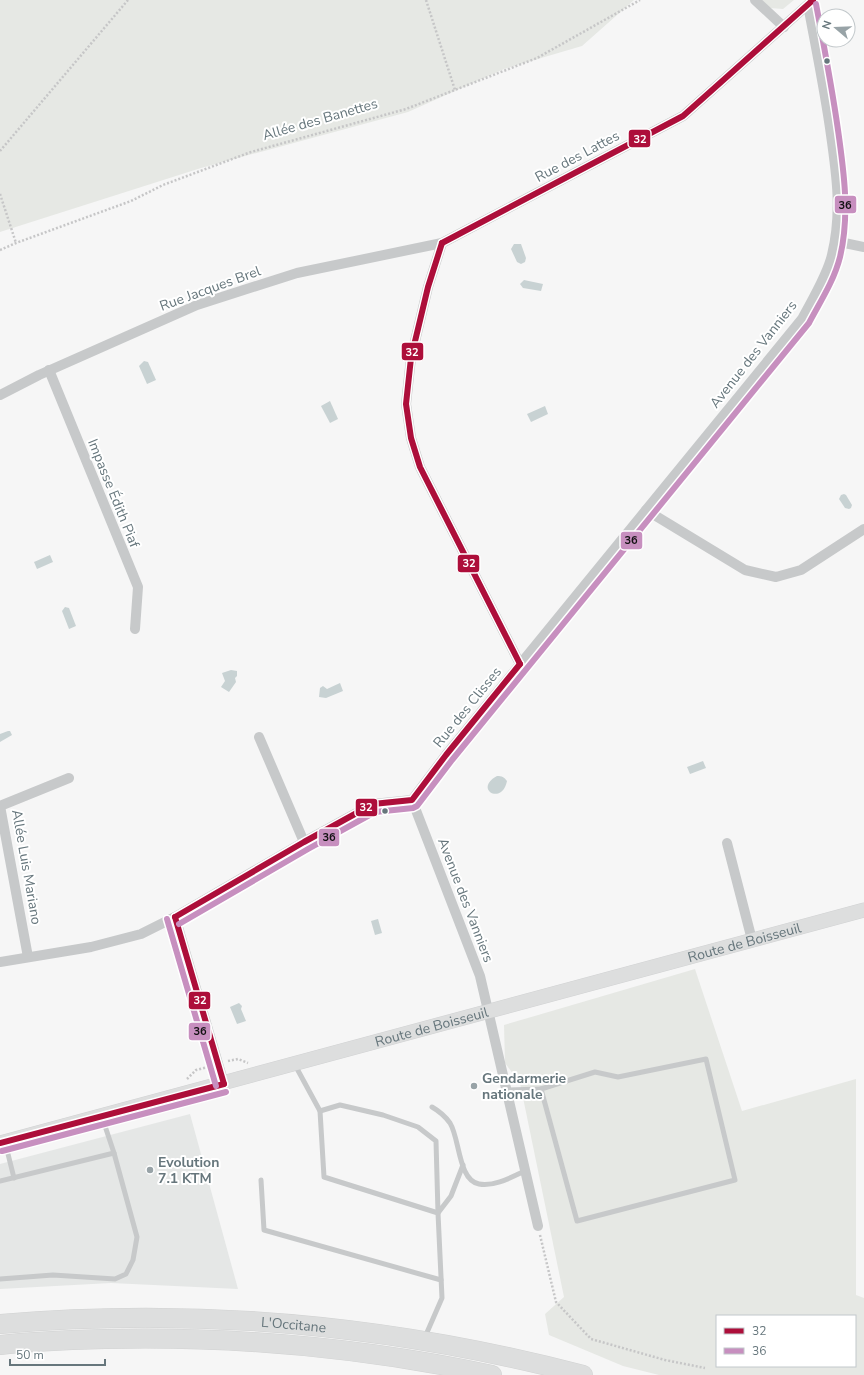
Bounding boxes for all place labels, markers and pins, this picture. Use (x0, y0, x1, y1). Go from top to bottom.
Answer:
unlabelled marker (822, 56, 832, 66)
unlabelled marker (380, 806, 390, 816)
place label: Gendarmerie nationale (482, 1069, 567, 1104)
marker: Gendarmerie nationale (469, 1081, 479, 1091)
place label: Evolution 7.1 KTM (158, 1153, 219, 1188)
marker: Evolution 7.1 KTM (145, 1165, 155, 1175)

